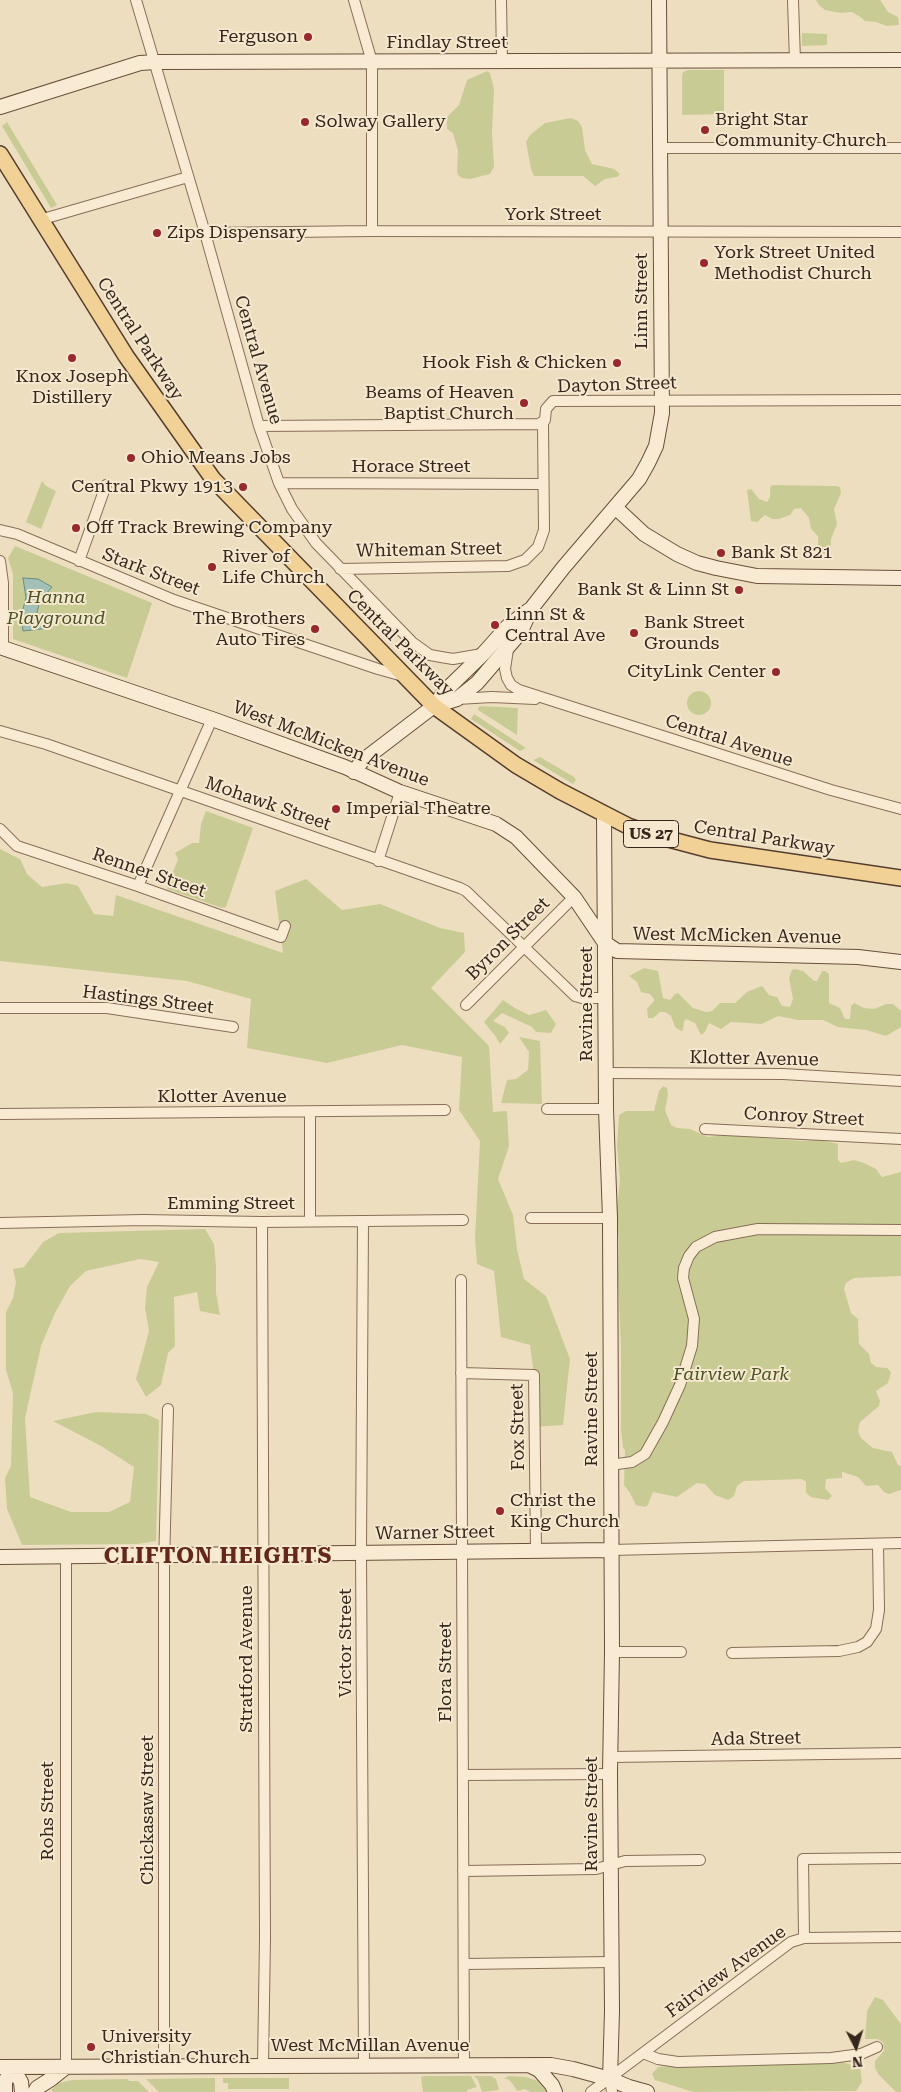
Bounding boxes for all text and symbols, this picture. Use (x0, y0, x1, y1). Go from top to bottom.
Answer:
place label: Ferguson (218, 26, 298, 48)
marker: Ferguson (302, 31, 314, 43)
street label: Findlay Street (386, 32, 508, 54)
place label: Bright Star Community Church (715, 109, 887, 152)
place label: Solway Gallery (315, 111, 446, 133)
marker: Solway Gallery (299, 116, 311, 128)
marker: Bright Star Community Church (699, 124, 711, 136)
street label: York Street (505, 204, 601, 226)
place label: Zips Dispensary (167, 222, 307, 244)
marker: Zips Dispensary (151, 227, 163, 239)
place label: York Street United Methodist Church (714, 242, 875, 284)
street label: Linn Street (631, 253, 653, 349)
marker: York Street United Methodist Church (698, 257, 710, 269)
street label: Central Parkway (92, 273, 188, 405)
street label: Central Avenue (229, 293, 287, 427)
marker: Knox Joseph Distillery (66, 352, 78, 364)
place label: Hook Fish & Chicken (422, 352, 607, 374)
marker: Hook Fish & Chicken (611, 357, 623, 369)
place label: Knox Joseph Distillery (15, 366, 129, 408)
street label: Dayton Street (557, 372, 677, 398)
place label: Beams of Heaven Baptist Church (365, 382, 514, 424)
marker: Beams of Heaven Baptist Church (518, 397, 530, 409)
place label: Ohio Means Jobs (141, 447, 291, 469)
marker: Ohio Means Jobs (125, 452, 137, 464)
street label: Horace Street (352, 456, 470, 478)
place label: Central Pkwy 1913 (71, 476, 233, 498)
marker: Central Pkwy 1913 (237, 481, 249, 493)
place label: Off Track Brewing Company (86, 517, 332, 539)
marker: Off Track Brewing Company (70, 522, 82, 534)
street label: Whiteman Street (356, 538, 502, 562)
place label: Bank St 821 (731, 542, 833, 564)
street label: Stark Street (99, 544, 203, 600)
place label: River of Life Church (222, 546, 325, 588)
marker: Bank St 821 (715, 547, 727, 559)
marker: River of Life Church (206, 561, 218, 573)
place label: Bank St & Linn St (577, 579, 729, 601)
marker: Bank St & Linn St (733, 584, 745, 596)
street label: Central Parkway (342, 585, 458, 701)
park label: Hanna Playground (7, 587, 105, 630)
place label: Linn St & Central Ave (505, 604, 605, 646)
place label: The Brothers Auto Tires (192, 608, 305, 650)
place label: Bank Street Grounds (644, 612, 745, 654)
marker: Linn St & Central Ave (489, 619, 501, 631)
marker: The Brothers Auto Tires (309, 623, 321, 635)
marker: Bank Street Grounds (628, 627, 640, 639)
place label: CityLink Center (627, 661, 766, 683)
marker: CityLink Center (770, 666, 782, 678)
street label: West McMicken Avenue (230, 697, 432, 791)
street label: Central Avenue (663, 710, 795, 772)
street label: Mohawk Street (202, 772, 334, 836)
place label: Imperial Theatre (346, 798, 491, 820)
marker: Imperial Theatre (330, 803, 342, 815)
street label: Central Parkway (692, 816, 836, 860)
road number: US 27 (624, 821, 678, 848)
street label: Renner Street (89, 843, 209, 903)
street label: Byron Street (462, 893, 554, 985)
street label: West McMicken Avenue (632, 923, 842, 949)
street label: Ravine Street (576, 946, 598, 1062)
street label: Hastings Street (81, 981, 215, 1019)
street label: Klotter Avenue (689, 1047, 819, 1071)
street label: Klotter Avenue (157, 1086, 287, 1108)
street label: Conroy Street (743, 1103, 865, 1131)
street label: Emming Street (167, 1193, 295, 1215)
street label: Ravine Street (581, 1351, 603, 1467)
park label: Fairview Park (673, 1364, 789, 1386)
street label: Fox Street (506, 1383, 530, 1471)
place label: Christ the King Church (510, 1490, 620, 1532)
marker: Christ the King Church (494, 1505, 506, 1517)
street label: Warner Street (375, 1521, 495, 1545)
district label: CLIFTON HEIGHTS (102, 1544, 334, 1570)
street label: Stratford Avenue (236, 1585, 258, 1733)
street label: Victor Street (335, 1588, 357, 1698)
street label: Flora Street (435, 1622, 457, 1722)
street label: Ada Street (711, 1727, 801, 1751)
street label: Chickasaw Street (137, 1735, 159, 1885)
street label: Ravine Street (581, 1756, 603, 1872)
street label: Rohs Street (37, 1761, 59, 1861)
street label: Fairview Avenue (662, 1921, 790, 2023)
north arrow (831, 2022, 881, 2072)
place label: University Christian Church (101, 2026, 250, 2068)
street label: West McMillan Avenue (271, 2035, 469, 2057)
marker: University Christian Church (85, 2041, 97, 2053)
text: N (851, 2054, 863, 2070)

